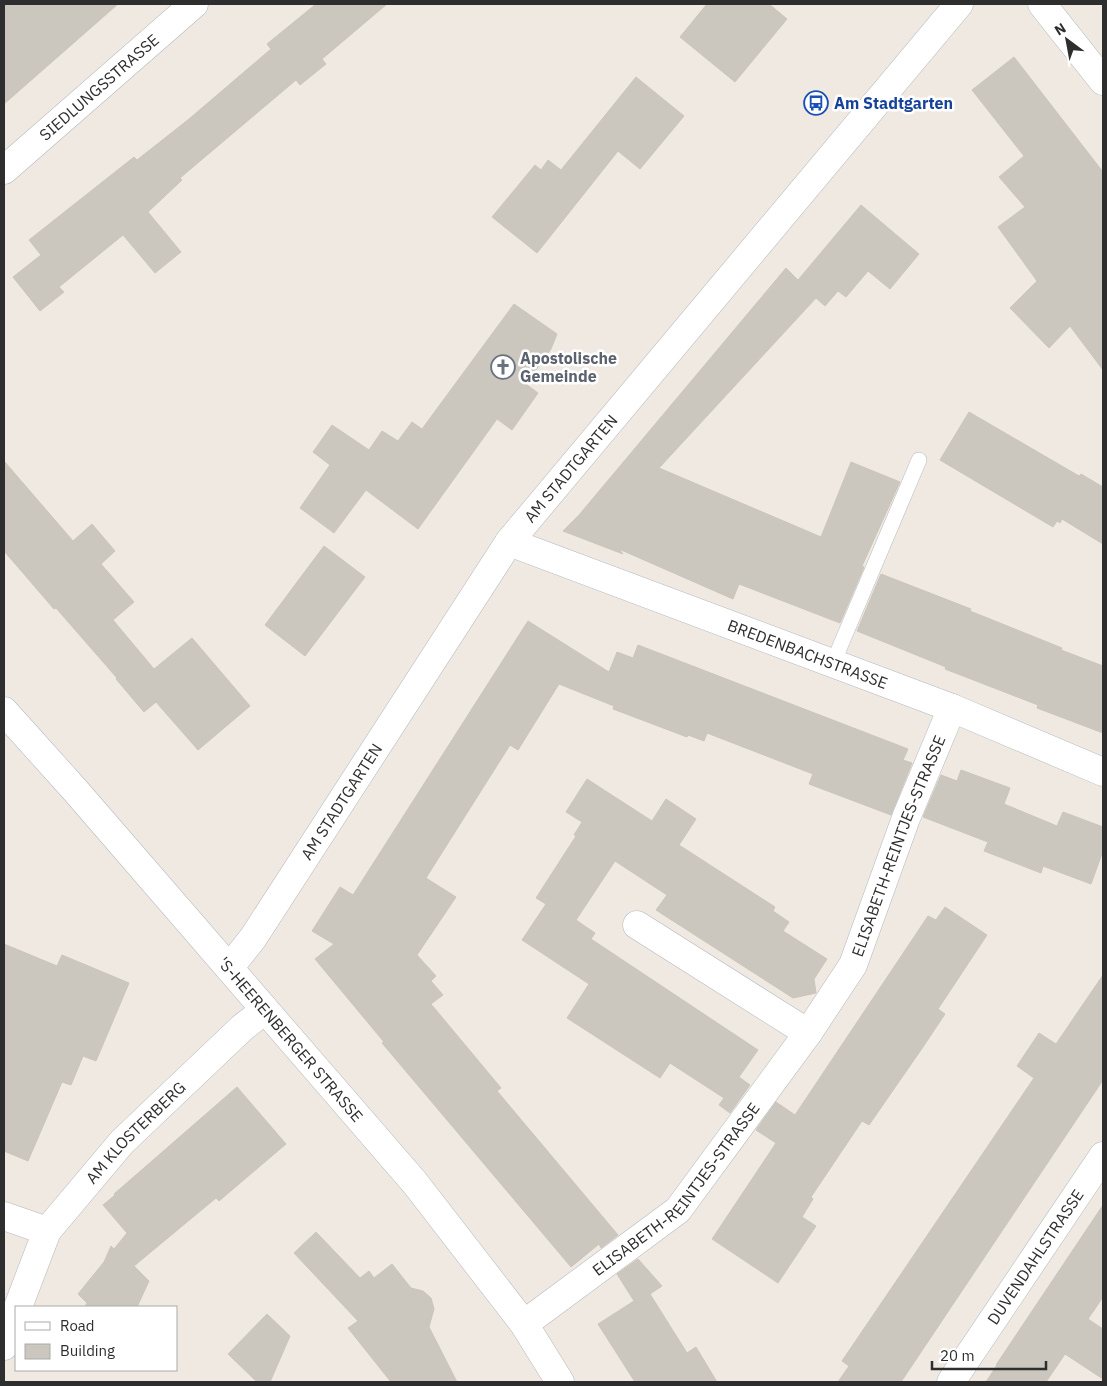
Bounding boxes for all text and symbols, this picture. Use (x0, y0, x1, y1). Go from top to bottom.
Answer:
north arrow (1042, 15, 1092, 65)
text: N (1051, 19, 1069, 39)
street label: SIEDLUNGSSTRASSE (35, 29, 163, 145)
bus stop icon: Am Stadtgarten (803, 90, 829, 116)
place label: Am Stadtgarten (834, 93, 953, 113)
place label: Apostolische Gemeinde (520, 348, 617, 386)
church icon: Apostolische Gemeinde (490, 354, 516, 380)
street label: AM STADTGARTEN (520, 410, 622, 526)
street label: BREDENBACHSTRASSE (725, 615, 891, 693)
street label: ELISABETH-REINTJES-STRASSE (847, 732, 949, 959)
street label: AM STADTGARTEN (296, 739, 386, 863)
street label: 'S-HEERENBERGER STRASSE (214, 953, 368, 1126)
street label: AM KLOSTERBERG (81, 1077, 190, 1188)
street label: ELISABETH-REINTJES-STRASSE (588, 1098, 764, 1280)
street label: DUVENDAHLSTRASSE (983, 1185, 1088, 1328)
legend (15, 1306, 178, 1371)
text: Road (60, 1316, 95, 1335)
scale bar (932, 1338, 1046, 1370)
text: Building (60, 1341, 115, 1360)
text: 20 m (940, 1346, 975, 1365)

